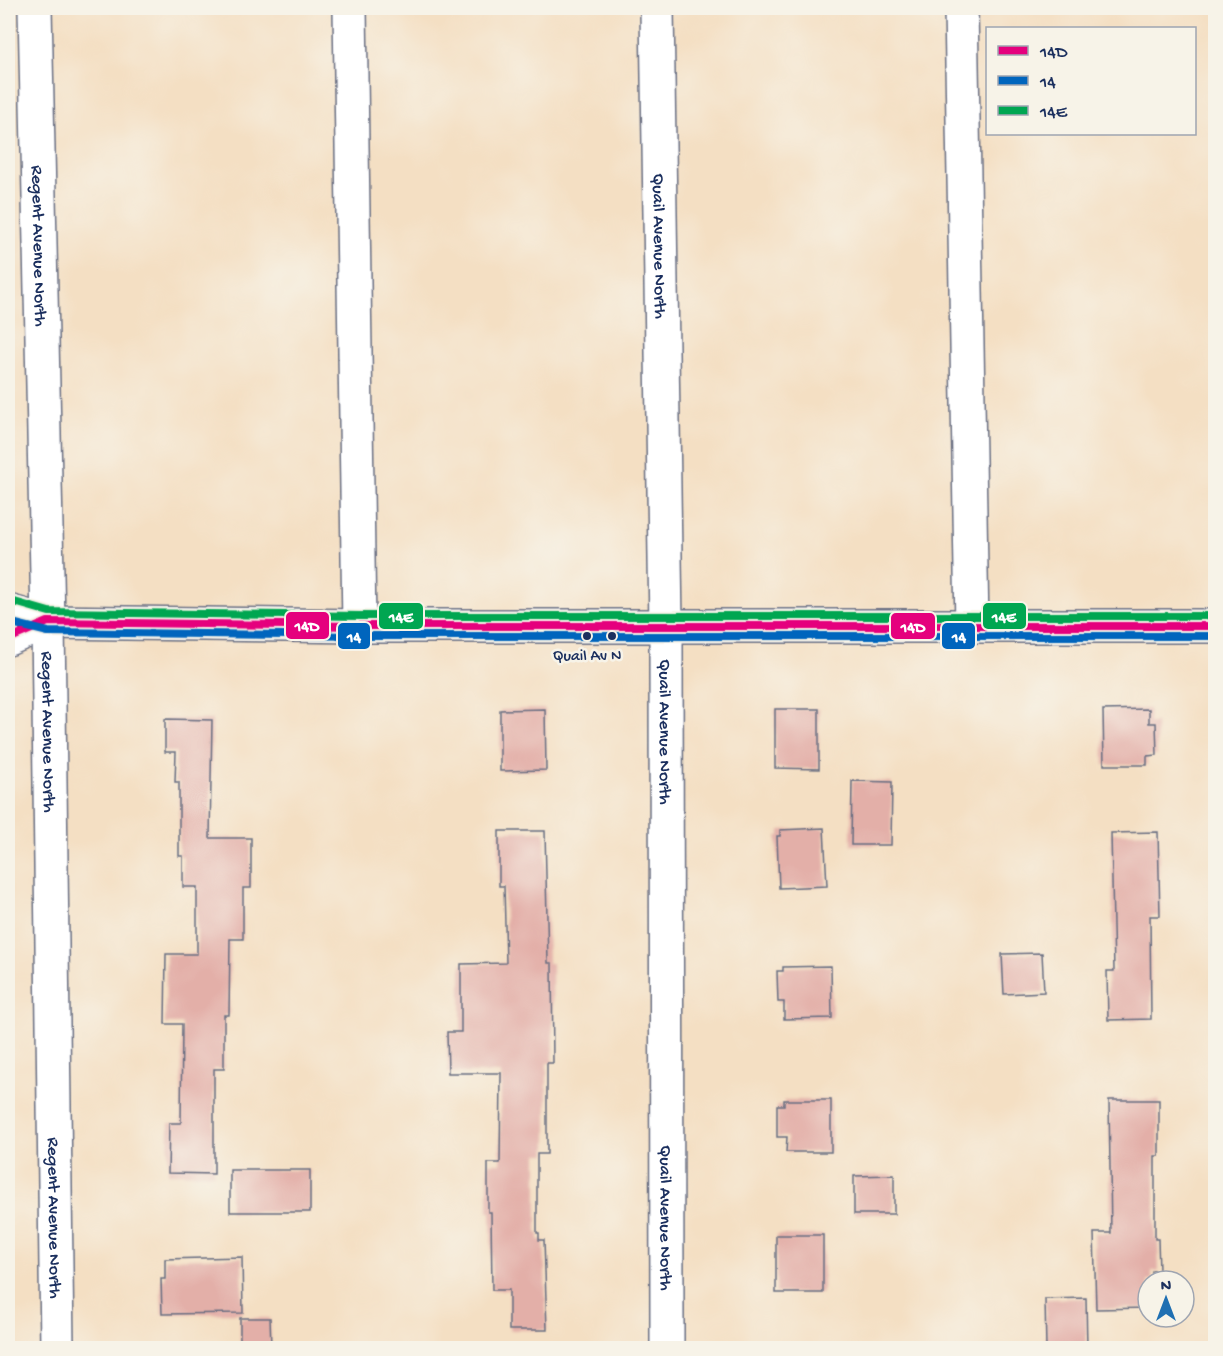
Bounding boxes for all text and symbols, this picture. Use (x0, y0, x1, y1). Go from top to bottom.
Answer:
legend (986, 27, 1196, 135)
text: 14D (1039, 43, 1068, 64)
text: 14 (1039, 73, 1056, 94)
text: 14E (1039, 103, 1068, 124)
street label: Regent Avenue North (25, 165, 50, 327)
street label: Quail Avenue North (646, 173, 670, 319)
line badge: 14E (378, 602, 424, 630)
line badge: 14E (982, 602, 1027, 630)
text: 14E (388, 610, 414, 629)
text: 14E (991, 610, 1017, 629)
line badge: 14D (285, 611, 330, 640)
line badge: 14D (890, 612, 936, 640)
text: 14D (294, 619, 320, 638)
text: 14D (900, 620, 926, 639)
line badge: 14 (337, 622, 371, 650)
line badge: 14 (941, 622, 976, 650)
text: 14 (346, 630, 361, 649)
marker: Quail Av N (581, 630, 593, 642)
unlabelled marker (606, 630, 618, 642)
text: 14 (951, 630, 966, 649)
place label: Quail Av N (553, 648, 621, 667)
street label: Regent Avenue North (35, 651, 58, 813)
street label: Quail Avenue North (653, 659, 674, 805)
street label: Regent Avenue North (41, 1137, 64, 1299)
street label: Quail Avenue North (654, 1145, 675, 1291)
north arrow (1136, 1269, 1196, 1329)
text: N (1161, 1278, 1172, 1297)

